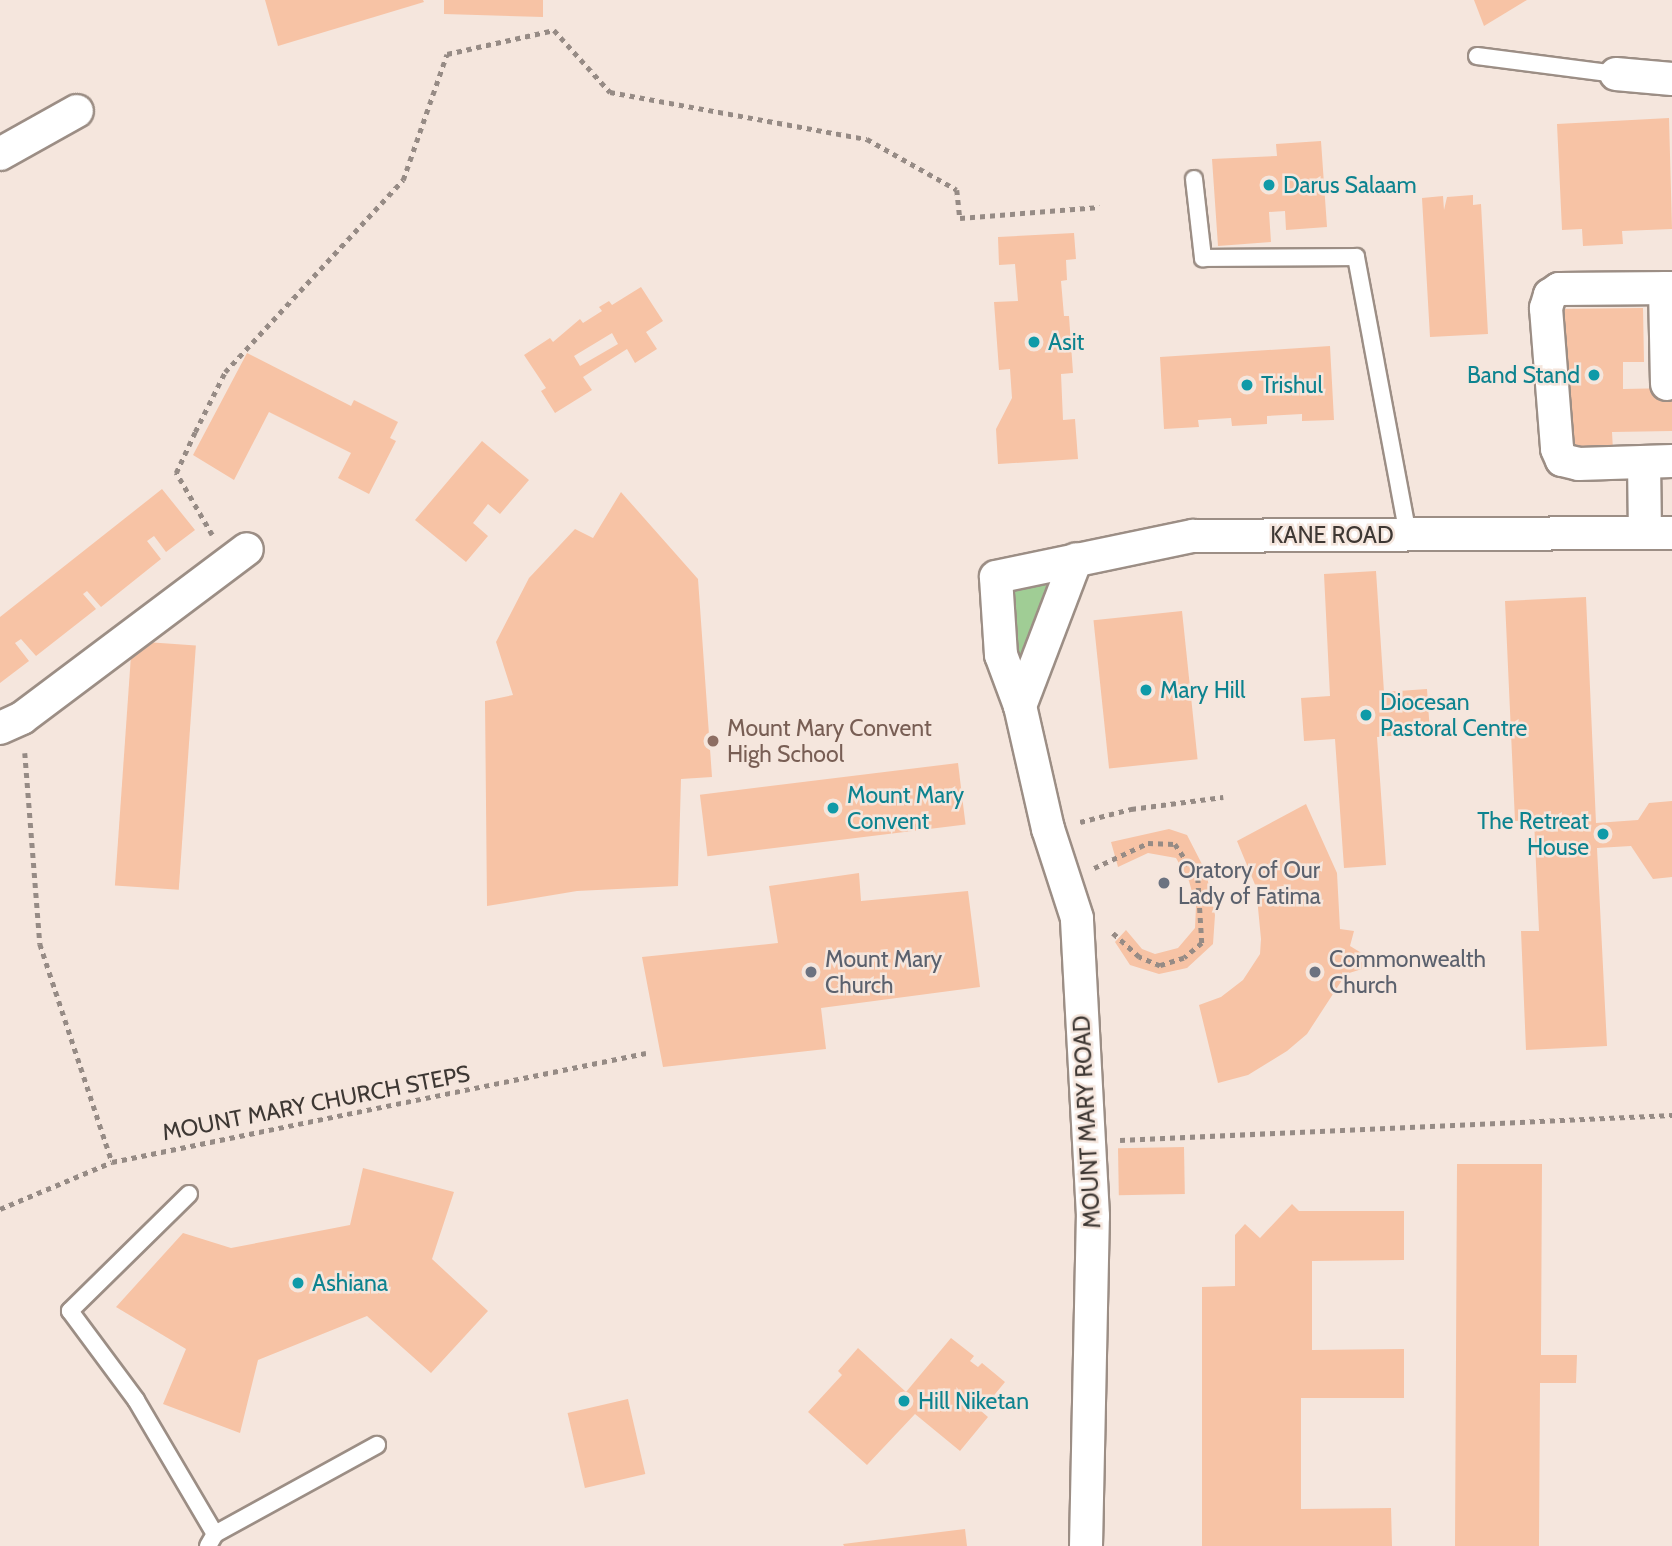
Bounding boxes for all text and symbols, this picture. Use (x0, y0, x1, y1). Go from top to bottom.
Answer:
place label: Darus Salaam (1283, 171, 1417, 199)
marker: Darus Salaam (1261, 177, 1277, 193)
place label: Asit (1048, 328, 1084, 356)
marker: Asit (1026, 334, 1042, 350)
place label: Band Stand (1467, 361, 1580, 389)
marker: Band Stand (1586, 367, 1602, 383)
place label: Trishul (1261, 371, 1323, 399)
marker: Trishul (1239, 377, 1255, 393)
street label: KANE ROAD (1270, 521, 1394, 549)
place label: Mary Hill (1160, 676, 1245, 704)
marker: Mary Hill (1138, 682, 1154, 698)
place label: Diocesan Pastoral Centre (1380, 688, 1527, 742)
marker: Diocesan Pastoral Centre (1358, 707, 1374, 723)
place label: Mount Mary Convent High School (727, 714, 932, 768)
marker: Mount Mary Convent High School (705, 733, 721, 749)
place label: Mount Mary Convent (847, 781, 964, 835)
marker: Mount Mary Convent (825, 800, 841, 816)
place label: The Retreat House (1477, 807, 1589, 861)
marker: The Retreat House (1595, 826, 1611, 842)
place label: Oratory of Our Lady of Fatima (1178, 856, 1321, 910)
marker: Oratory of Our Lady of Fatima (1156, 875, 1172, 891)
place label: Mount Mary Church (825, 945, 942, 999)
place label: Commonwealth Church (1329, 945, 1486, 999)
marker: Mount Mary Church (803, 964, 819, 980)
marker: Commonwealth Church (1307, 964, 1323, 980)
street label: MOUNT MARY ROAD (1068, 1015, 1106, 1229)
street label: MOUNT MARY CHURCH STEPS (160, 1060, 472, 1146)
place label: Ashiana (312, 1269, 388, 1297)
marker: Ashiana (290, 1275, 306, 1291)
place label: Hill Niketan (918, 1387, 1029, 1415)
marker: Hill Niketan (896, 1393, 912, 1409)

